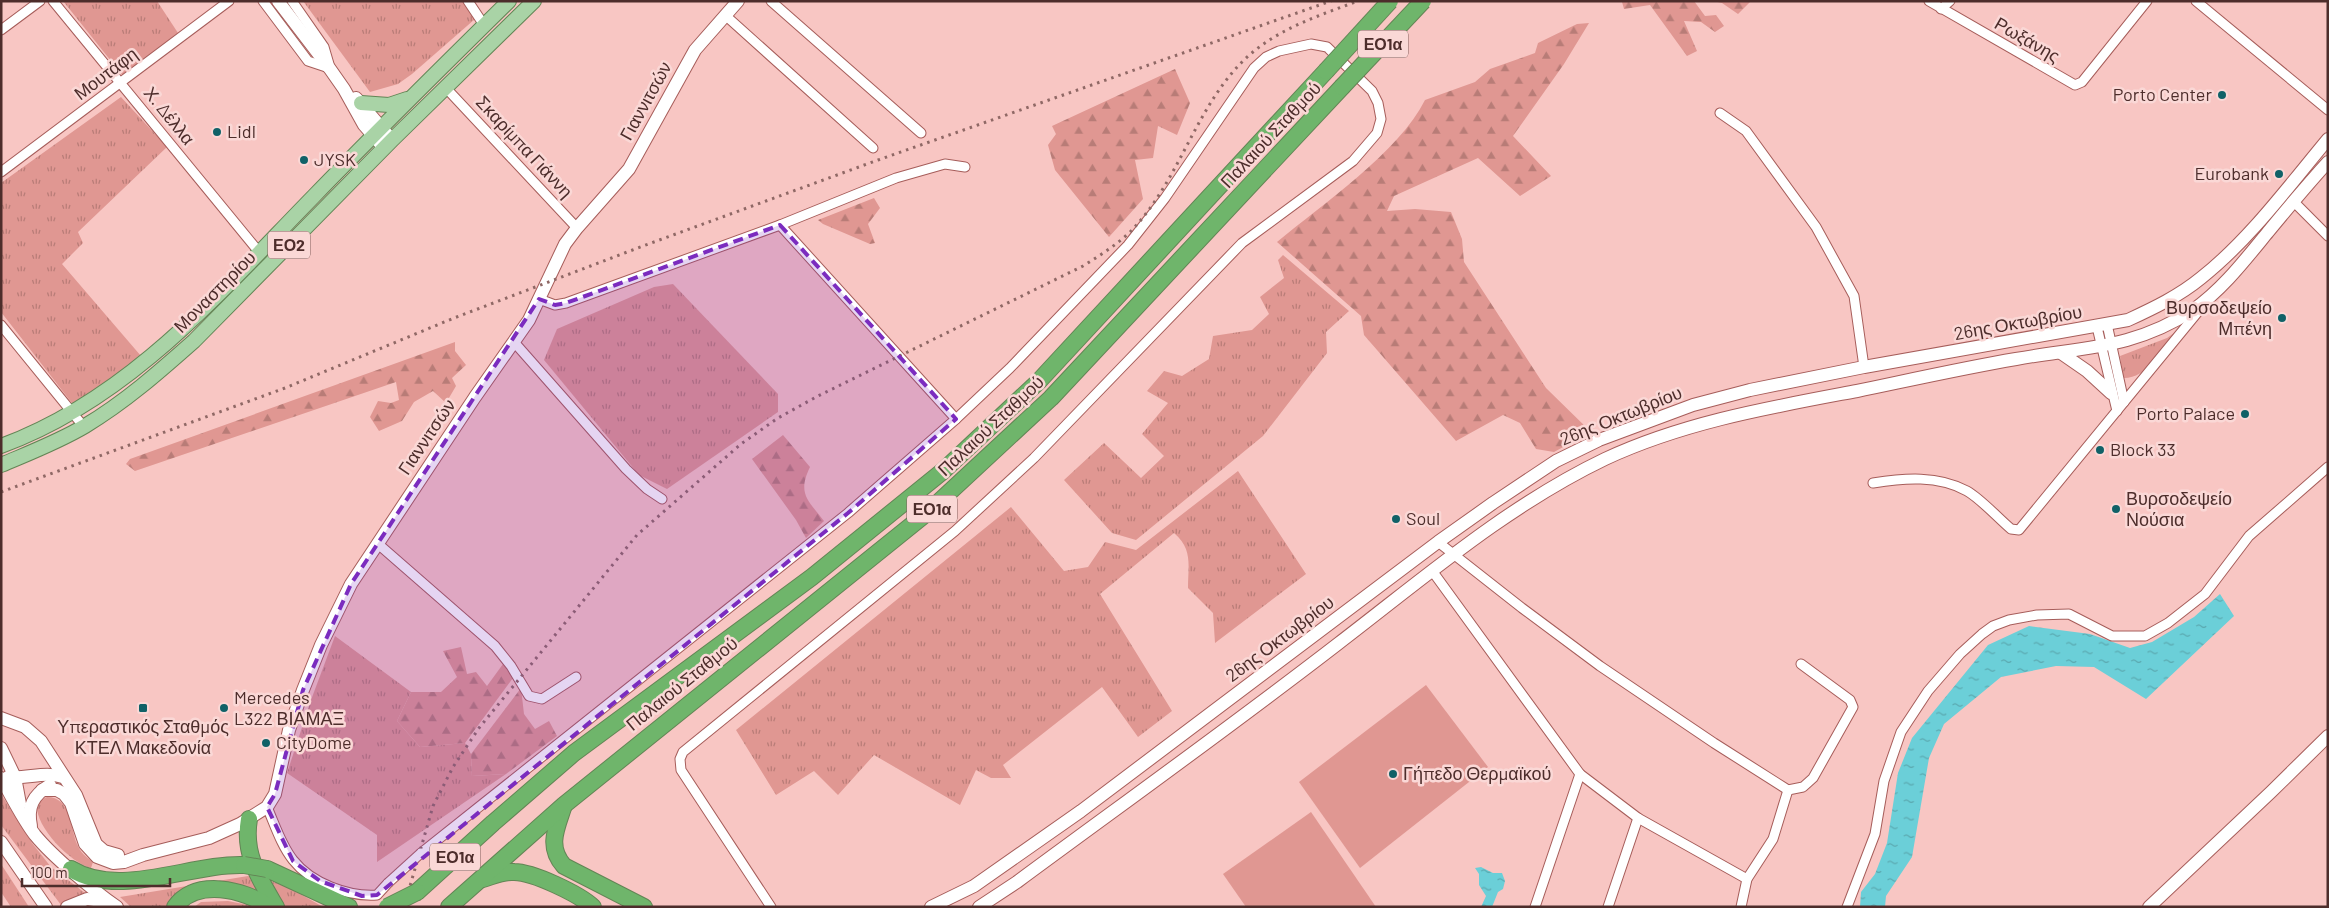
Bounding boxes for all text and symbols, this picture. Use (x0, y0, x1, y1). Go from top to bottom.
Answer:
street label: Ρωξάνης (1991, 12, 2064, 67)
road number: ΕΟ1α (1358, 31, 1408, 58)
street label: Μουτάφη (69, 42, 141, 104)
street label: Γιαννιτσών (615, 57, 676, 144)
street label: Παλαιού Σταθμού (1215, 77, 1325, 192)
street label: Χ. Δέλλα (140, 82, 200, 149)
place label: Porto Center (2113, 83, 2212, 105)
marker: Porto Center (2216, 89, 2228, 101)
street label: Σκαρίμπα Γιάννη (472, 91, 578, 202)
place label: Lidl (227, 120, 256, 142)
marker: Lidl (211, 126, 223, 138)
place label: JYSK (314, 148, 356, 170)
marker: JYSK (298, 154, 310, 166)
place label: Eurobank (2194, 162, 2269, 184)
marker: Eurobank (2273, 168, 2285, 180)
road number: ΕΟ2 (268, 232, 310, 258)
street label: Μοναστηρίου (169, 246, 260, 337)
place label: Βυρσοδεψείο Μπένη (2166, 296, 2272, 339)
street label: 26ης Οκτωβρίου (1952, 300, 2084, 344)
marker: Βυρσοδεψείο Μπένη (2276, 312, 2288, 324)
street label: Παλαιού Σταθμού (933, 370, 1048, 480)
street label: 26ης Οκτωβρίου (1556, 381, 1685, 450)
street label: Γιαννιτσών (393, 394, 459, 478)
place label: Porto Palace (2136, 402, 2235, 424)
marker: Porto Palace (2239, 408, 2251, 420)
place label: Block 33 (2110, 438, 2176, 460)
marker: Block 33 (2094, 444, 2106, 456)
place label: Βυρσοδεψείο Νούσια (2126, 487, 2232, 530)
road number: ΕΟ1α (907, 496, 957, 522)
marker: Βυρσοδεψείο Νούσια (2110, 503, 2122, 515)
place label: Soul (1406, 507, 1440, 529)
marker: Soul (1390, 513, 1402, 525)
street label: 26ης Οκτωβρίου (1221, 590, 1338, 686)
street label: Παλαιού Σταθμού (621, 631, 742, 735)
place label: Mercedes L322 ΒΙΑΜΑΞ (234, 686, 344, 729)
marker: Υπεραστικός Σταθμός ΚΤΕΛ Μακεδονία (137, 702, 149, 714)
marker: Mercedes L322 ΒΙΑΜΑΞ (218, 702, 230, 714)
place label: Υπεραστικός Σταθμός ΚΤΕΛ Μακεδονία (57, 715, 229, 758)
place label: CityDome (276, 731, 352, 753)
marker: CityDome (260, 737, 272, 749)
place label: Γήπεδο Θερμαϊκού (1403, 762, 1551, 784)
marker: Γήπεδο Θερμαϊκού (1387, 768, 1399, 780)
road number: ΕΟ1α (430, 844, 480, 870)
scale bar (22, 856, 170, 888)
text: 100 m (30, 863, 68, 881)

